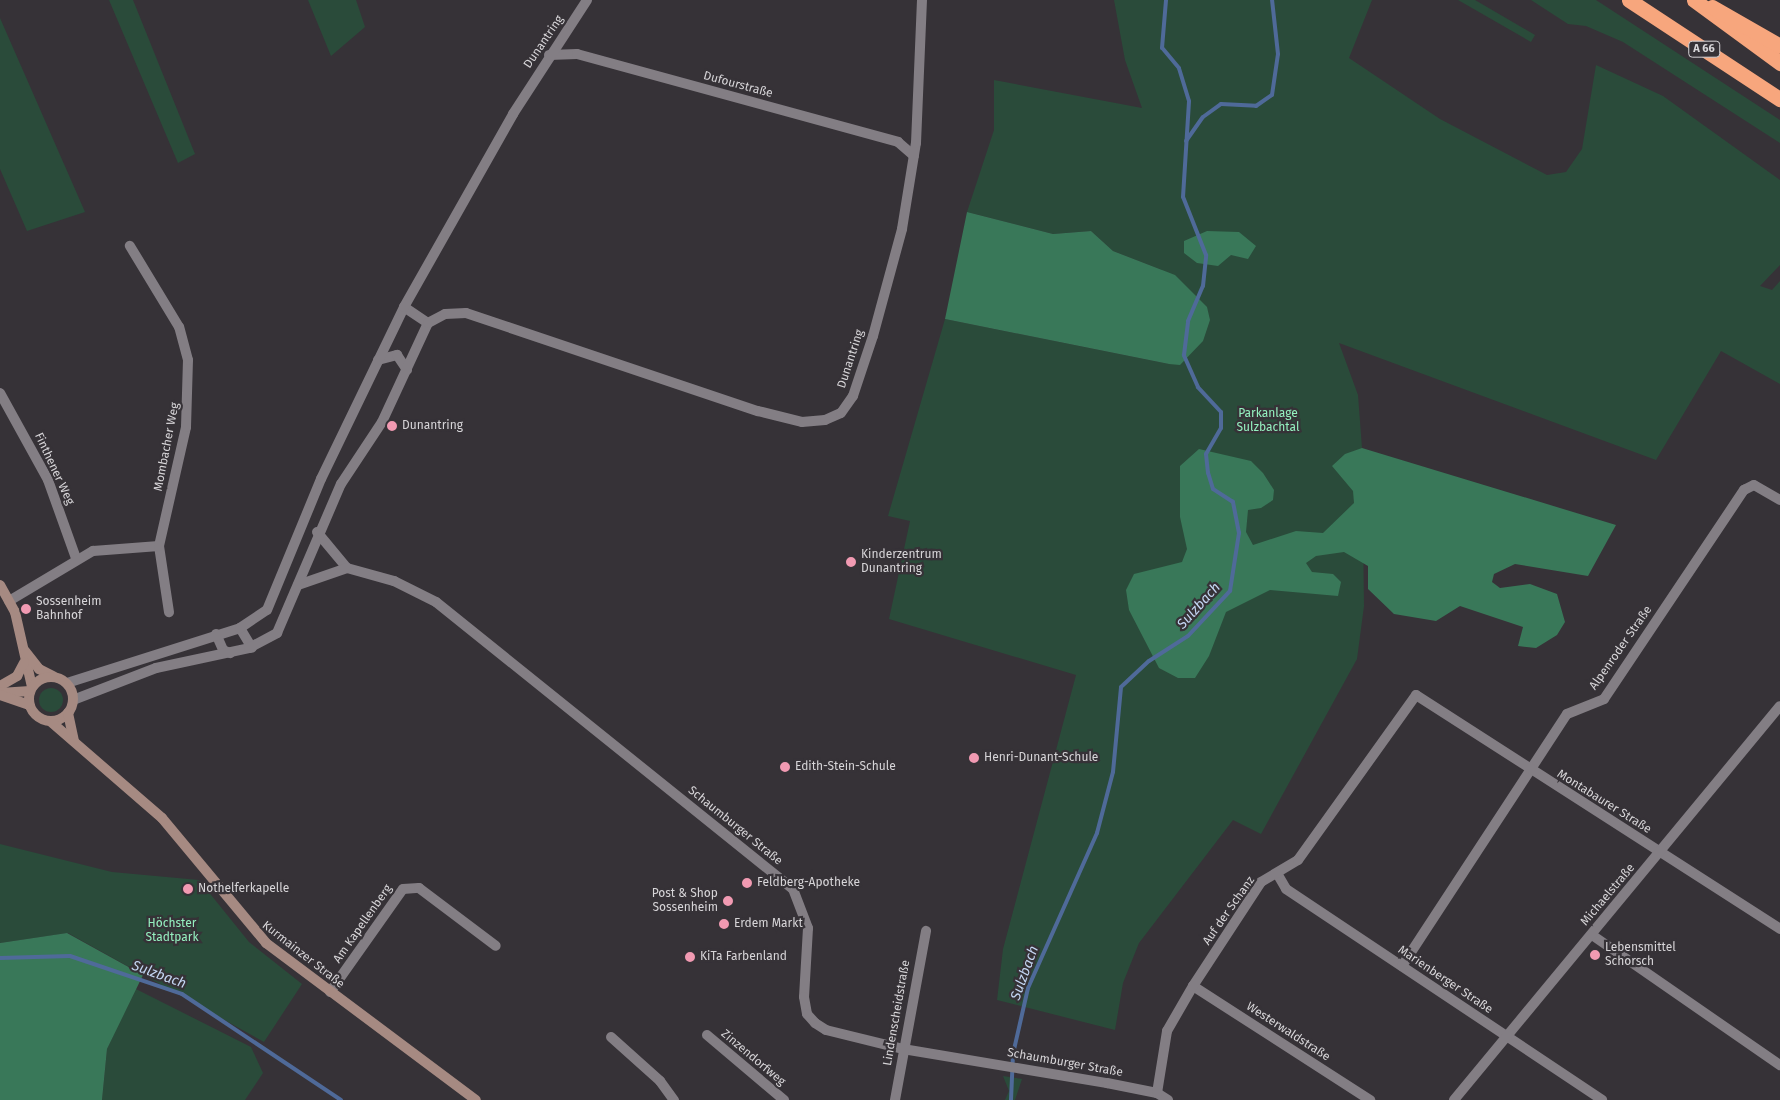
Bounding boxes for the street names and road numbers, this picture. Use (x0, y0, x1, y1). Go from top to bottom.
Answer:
street label: Dunantring (521, 13, 567, 71)
road number: A 66 (1688, 41, 1720, 58)
street label: Dufourstraße (702, 69, 774, 101)
street label: Dunantring (835, 328, 867, 390)
street label: Mombacher Weg (151, 402, 183, 492)
street label: Finthener Weg (31, 431, 77, 507)
street label: Alpenroder Straße (1587, 603, 1655, 693)
street label: Montabaurer Straße (1554, 767, 1654, 837)
street label: Schaumburger Straße (685, 783, 785, 869)
street label: Michaelstraße (1578, 861, 1638, 929)
street label: Auf der Schanz (1200, 874, 1258, 948)
street label: Am Kapellenberg (331, 882, 395, 966)
street label: Kurmainzer Straße (259, 918, 347, 992)
street label: Marienberger Straße (1395, 943, 1495, 1017)
street label: Lindenscheidstraße (881, 959, 913, 1067)
street label: Westerwaldstraße (1243, 1000, 1333, 1064)
street label: Zinzendorfweg (718, 1027, 788, 1089)
street label: Schaumburger Straße (1006, 1046, 1124, 1080)

